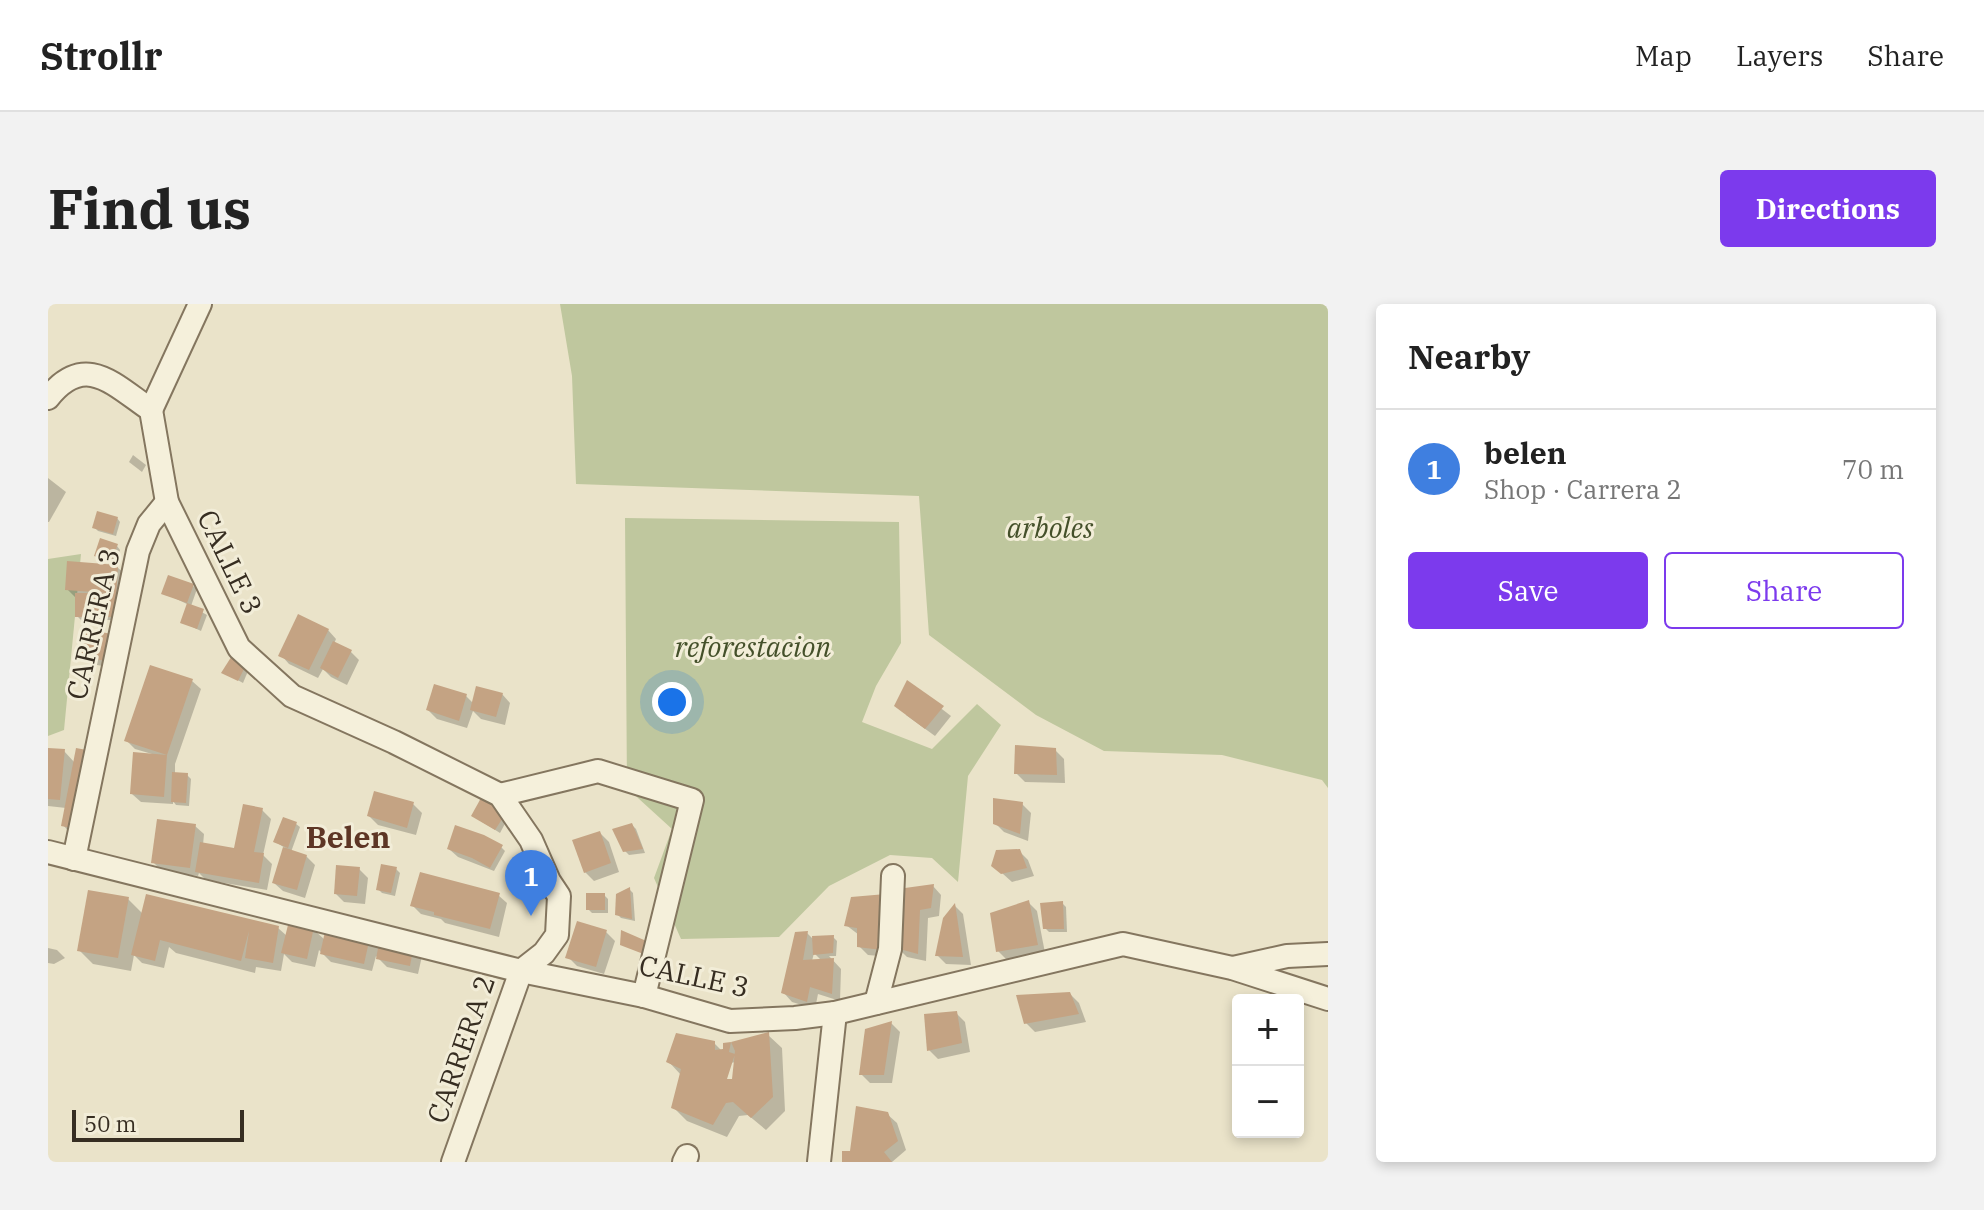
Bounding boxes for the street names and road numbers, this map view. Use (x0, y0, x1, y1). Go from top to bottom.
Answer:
street label: CALLE 3 (189, 504, 272, 620)
street label: CARRERA 3 (57, 545, 128, 703)
street label: CALLE 3 (636, 946, 752, 1005)
street label: CARRERA 2 (418, 970, 503, 1128)

